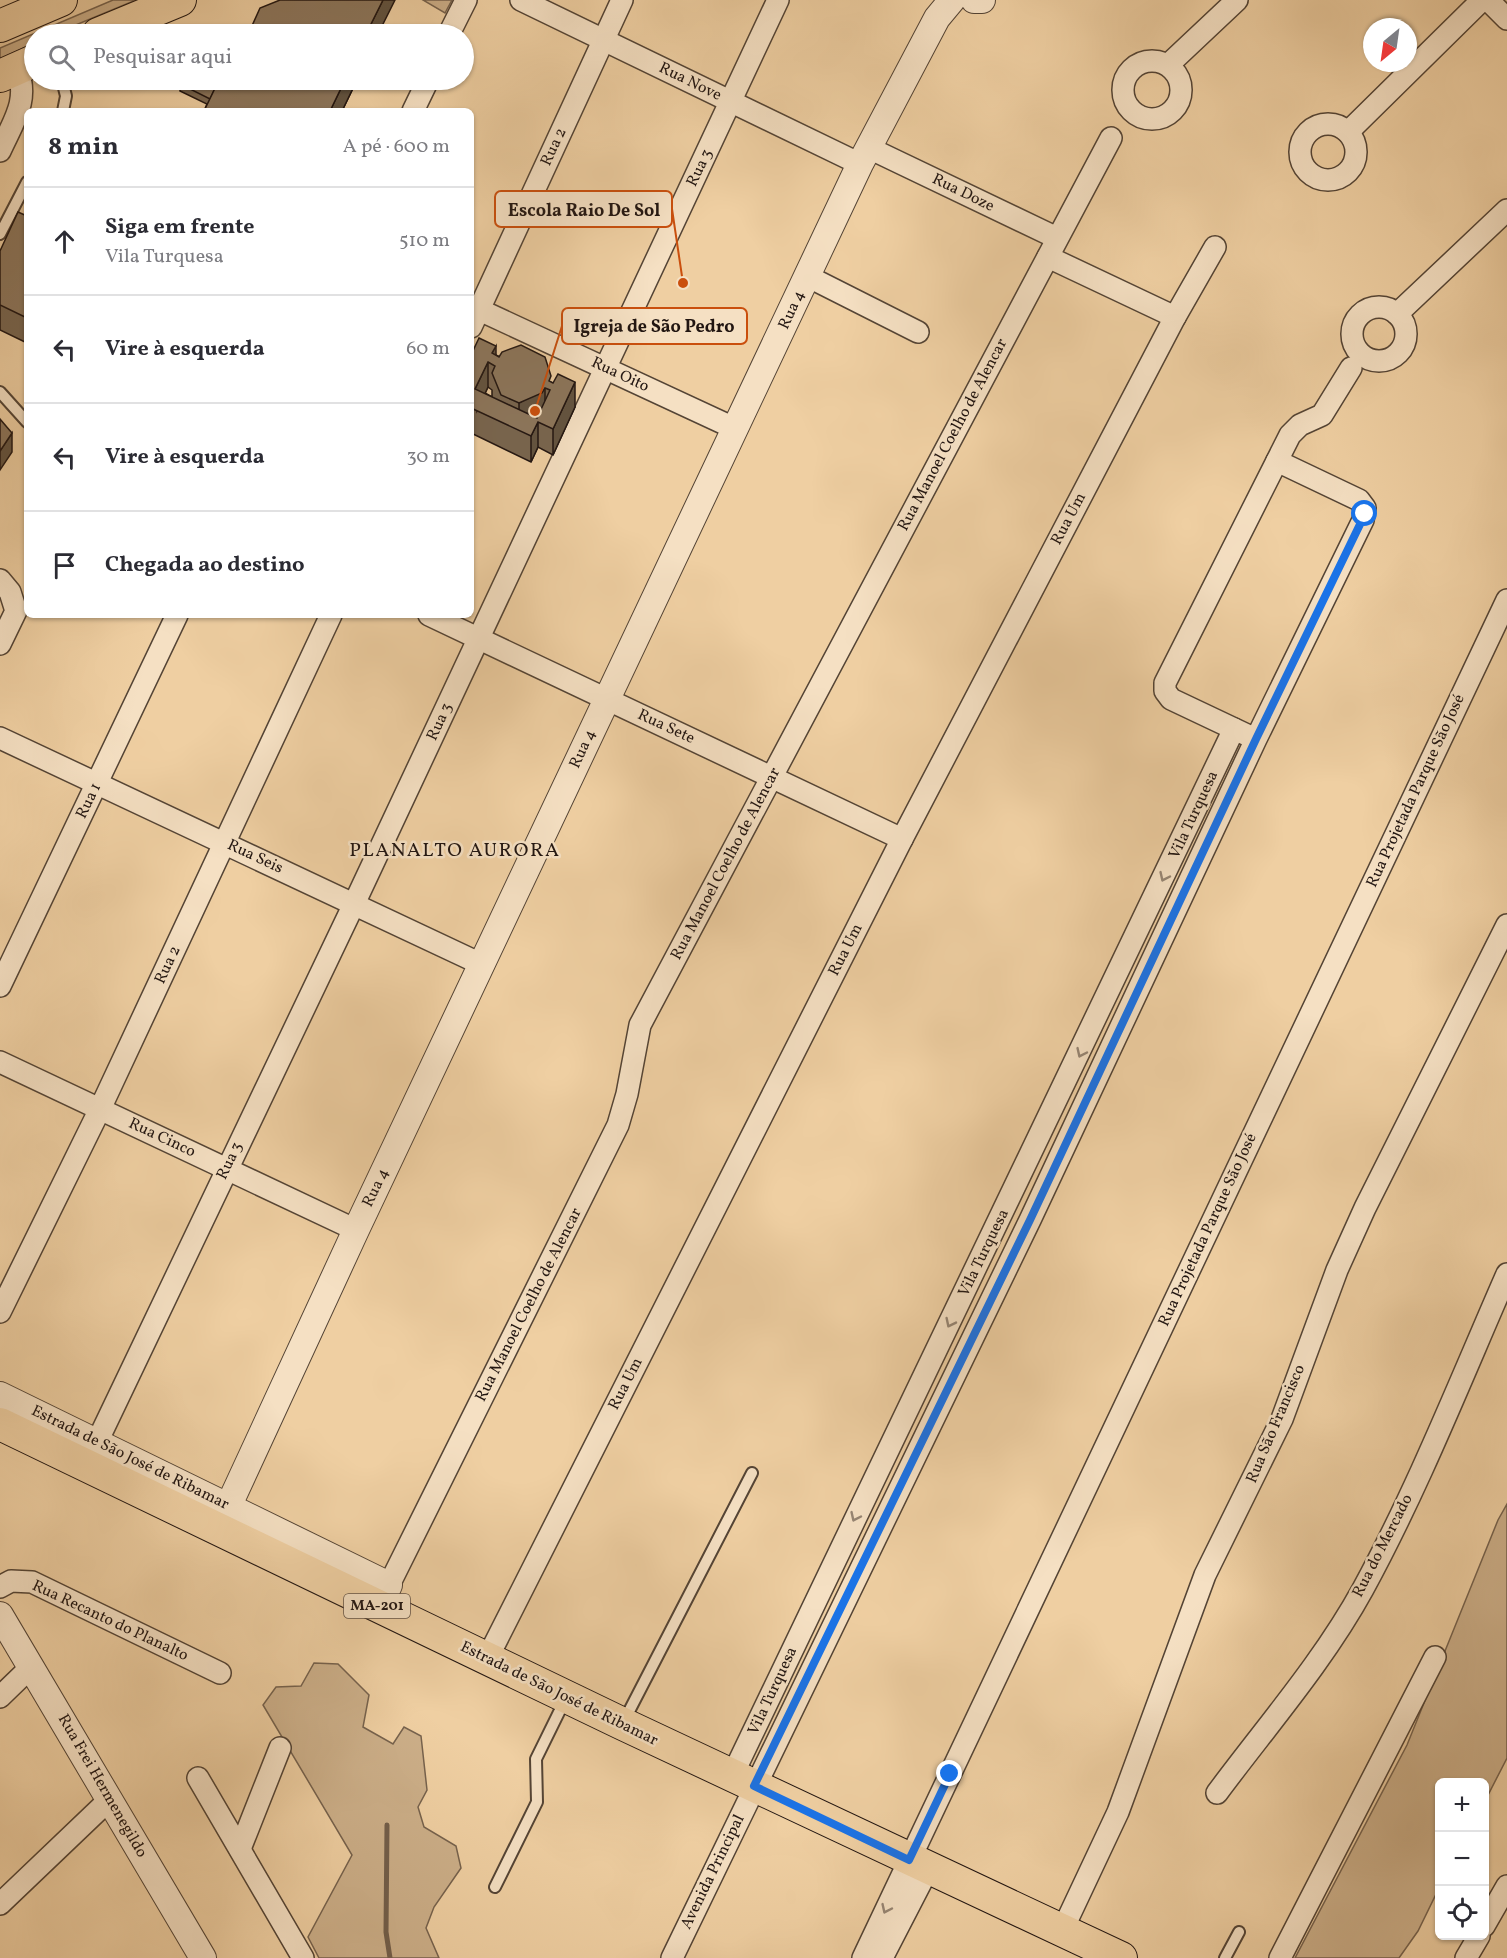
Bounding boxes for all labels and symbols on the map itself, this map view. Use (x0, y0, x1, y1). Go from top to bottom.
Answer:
north arrow (1363, 18, 1417, 72)
street label: Rua Nove (655, 57, 725, 107)
street label: Rua 2 (536, 124, 572, 170)
street label: Rua 3 (681, 145, 719, 191)
street label: Rua Doze (928, 168, 998, 218)
callout: Escola Raio De Sol (495, 191, 672, 227)
text: Escola Raio De Sol (508, 199, 660, 224)
street label: Rua 4 (773, 287, 811, 333)
callout: Igreja de São Pedro (562, 308, 747, 344)
text: Igreja de São Pedro (573, 315, 735, 340)
street label: Rua Manoel Coelho de Alencar (893, 335, 1013, 535)
street label: Rua Oito (587, 352, 653, 398)
street label: Rua Um (1046, 489, 1092, 549)
route start (1351, 500, 1377, 526)
street label: Rua Projetada Parque São José (1361, 691, 1471, 891)
street label: Rua 3 (422, 700, 458, 744)
street label: Rua Sete (634, 704, 698, 750)
street label: Rua 4 (564, 726, 602, 772)
street label: Rua Manoel Coelho de Alencar (666, 764, 786, 964)
street label: Vila Turquesa (1164, 767, 1224, 863)
street label: Rua 1 (71, 779, 107, 823)
street label: Rua Seis (224, 835, 287, 880)
district label: PLANALTO AURORA (349, 837, 561, 865)
one-way arrow (1160, 870, 1172, 881)
street label: Rua Um (823, 920, 869, 980)
street label: Rua 2 (150, 942, 186, 988)
one-way arrow (1076, 1047, 1088, 1058)
street label: Rua Cinco (125, 1113, 199, 1163)
street label: Rua Projetada Parque São José (1153, 1130, 1263, 1330)
street label: Rua 3 (211, 1138, 249, 1184)
street label: Rua 4 (357, 1165, 395, 1211)
street label: Rua Manoel Coelho de Alencar (470, 1204, 588, 1406)
street label: Vila Turquesa (953, 1206, 1015, 1300)
one-way arrow (946, 1317, 958, 1328)
street label: Rua Um (603, 1354, 649, 1414)
street label: Rua São Francisco (1241, 1361, 1311, 1487)
street label: Estrada de São José de Ribamar (27, 1400, 233, 1516)
street label: Rua do Mercado (1347, 1490, 1419, 1602)
one-way arrow (851, 1511, 863, 1522)
street label: Rua Recanto do Planalto (28, 1575, 192, 1667)
road number: MA-201 (344, 1594, 410, 1618)
street label: Estrada de São José de Ribamar (456, 1636, 662, 1752)
street label: Vila Turquesa (743, 1643, 803, 1739)
street label: Rua Frei Hermenegildo (52, 1710, 152, 1862)
route end (936, 1760, 962, 1786)
street label: Avenida Principal (676, 1811, 750, 1933)
one-way arrow (881, 1902, 893, 1913)

